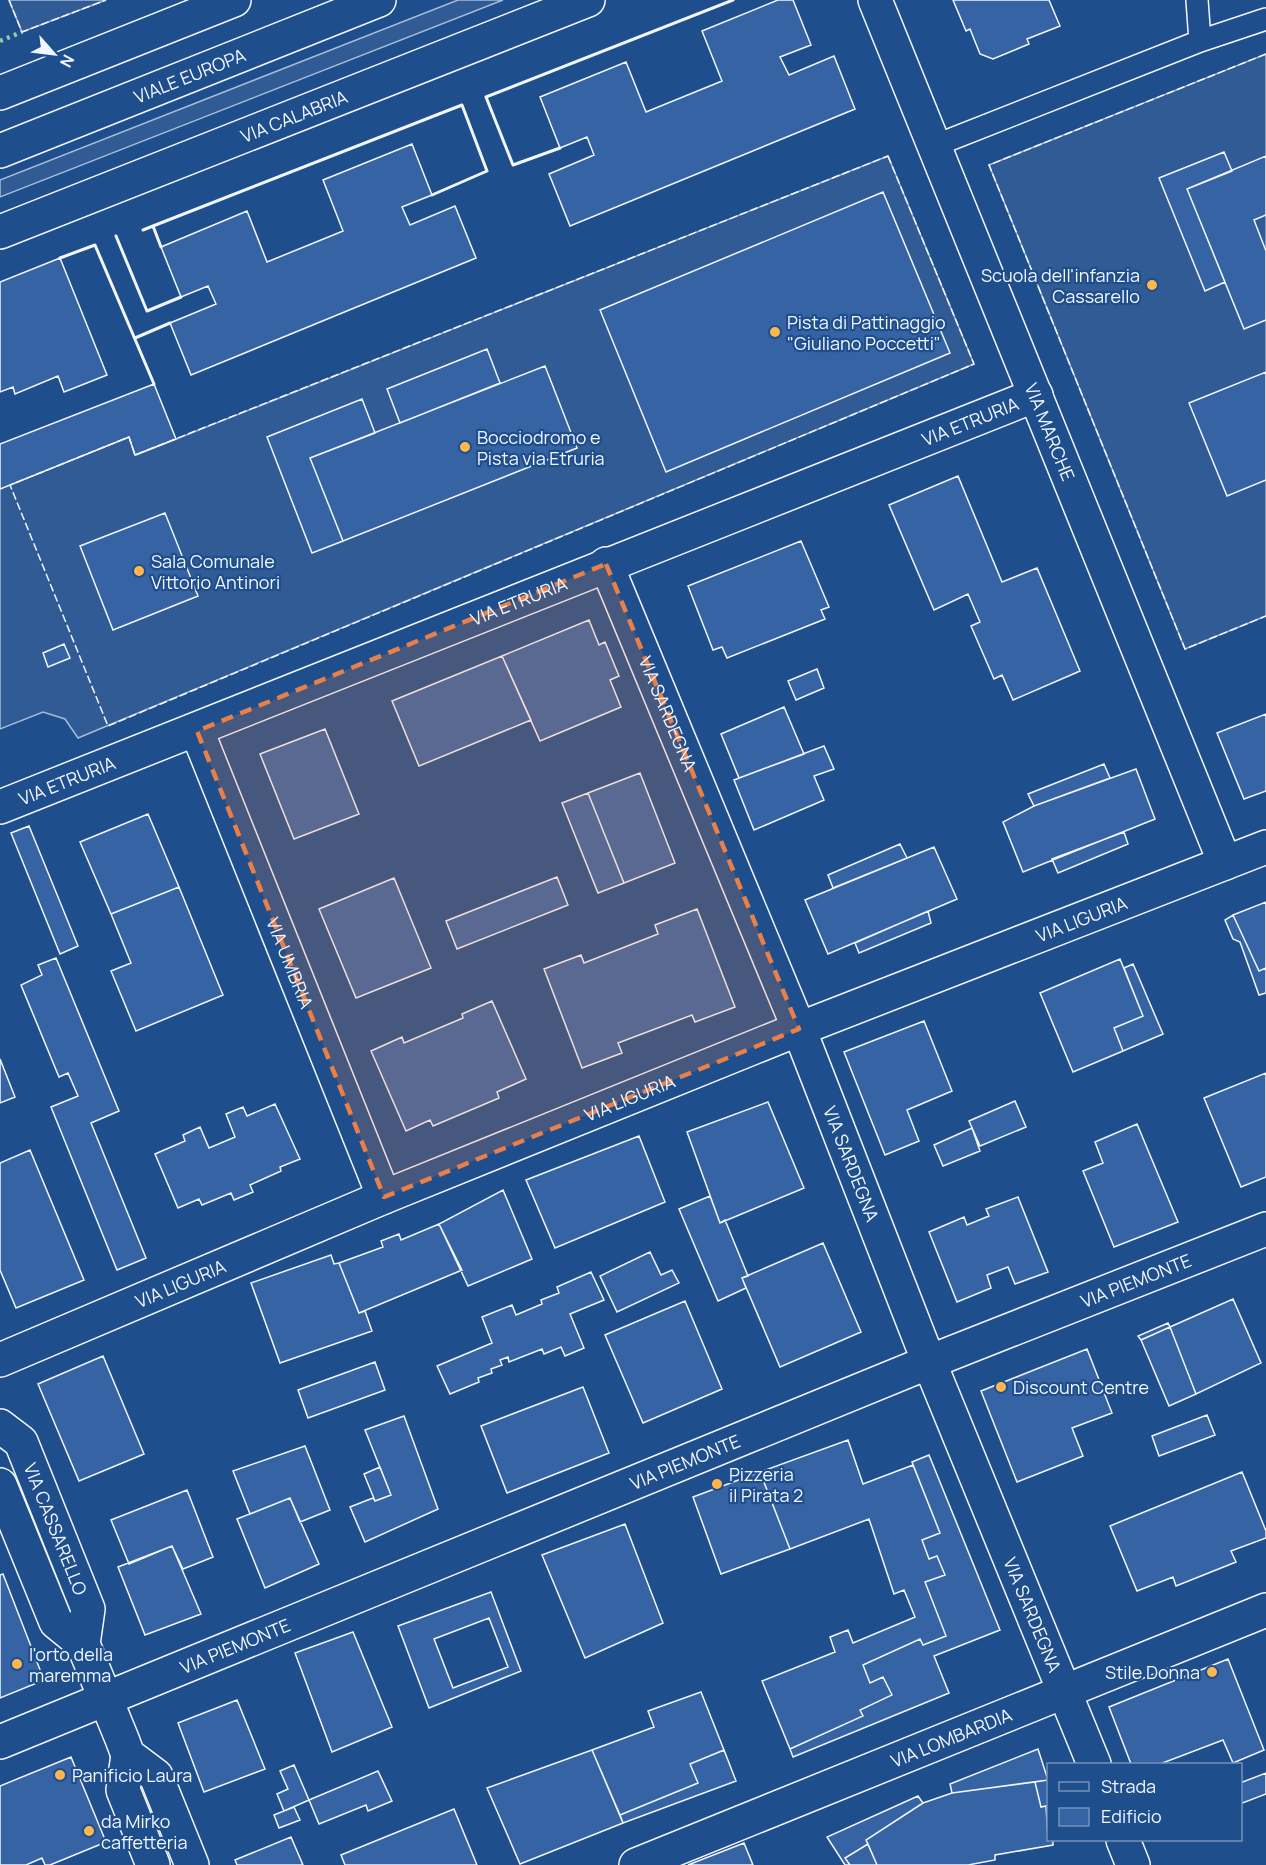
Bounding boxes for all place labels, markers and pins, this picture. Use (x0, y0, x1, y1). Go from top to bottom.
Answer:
place label: Scuola dell'infanzia Cassarello (981, 263, 1140, 308)
marker: Scuola dell'infanzia Cassarello (1145, 278, 1159, 292)
place label: Pista di Pattinaggio "Giuliano Poccetti" (787, 310, 946, 355)
marker: Pista di Pattinaggio "Giuliano Poccetti" (768, 325, 782, 339)
place label: Bocciodromo e Pista via Etruria (477, 425, 605, 470)
marker: Bocciodromo e Pista via Etruria (458, 440, 472, 454)
place label: Sala Comunale Vittorio Antinori (151, 549, 280, 594)
marker: Sala Comunale Vittorio Antinori (132, 564, 146, 578)
place label: Discount Centre (1013, 1375, 1149, 1399)
marker: Discount Centre (994, 1380, 1008, 1394)
place label: Pizzeria il Pirata 2 (729, 1462, 803, 1507)
marker: Pizzeria il Pirata 2 (710, 1477, 724, 1491)
place label: l'orto della maremma (29, 1642, 113, 1687)
marker: l'orto della maremma (10, 1657, 24, 1671)
place label: Stile Donna (1105, 1660, 1200, 1684)
marker: Stile Donna (1205, 1665, 1219, 1679)
place label: Panificio Laura (72, 1763, 192, 1787)
marker: Panificio Laura (53, 1768, 67, 1782)
place label: da Mirko caffetteria (101, 1809, 188, 1854)
marker: da Mirko caffetteria (82, 1824, 96, 1838)

